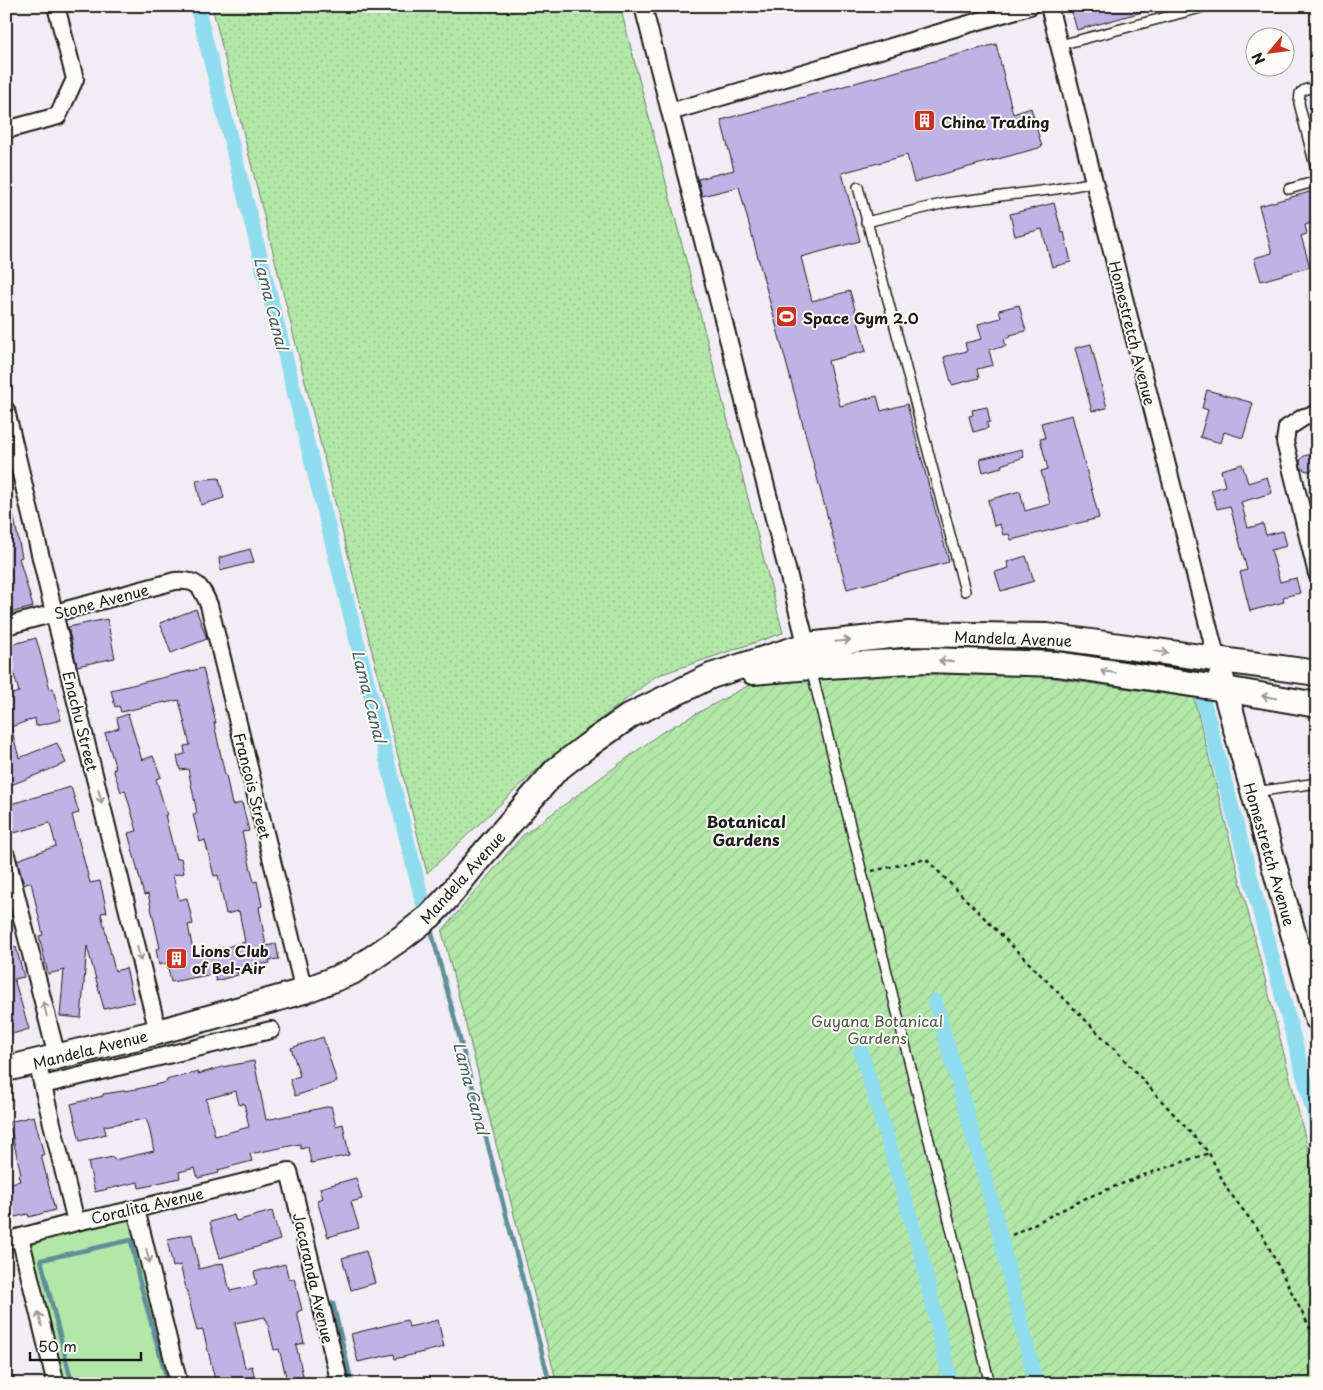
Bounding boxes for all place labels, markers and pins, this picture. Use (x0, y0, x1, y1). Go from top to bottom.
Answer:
building icon: China Trading (913, 109, 937, 133)
place label: China Trading (941, 110, 1049, 133)
sports icon: Space Gym 2.0 (775, 305, 799, 329)
place label: Space Gym 2.0 (803, 306, 919, 329)
place label: Lions Club of Bel-Air (192, 939, 269, 979)
building icon: Lions Club of Bel-Air (164, 947, 188, 971)

